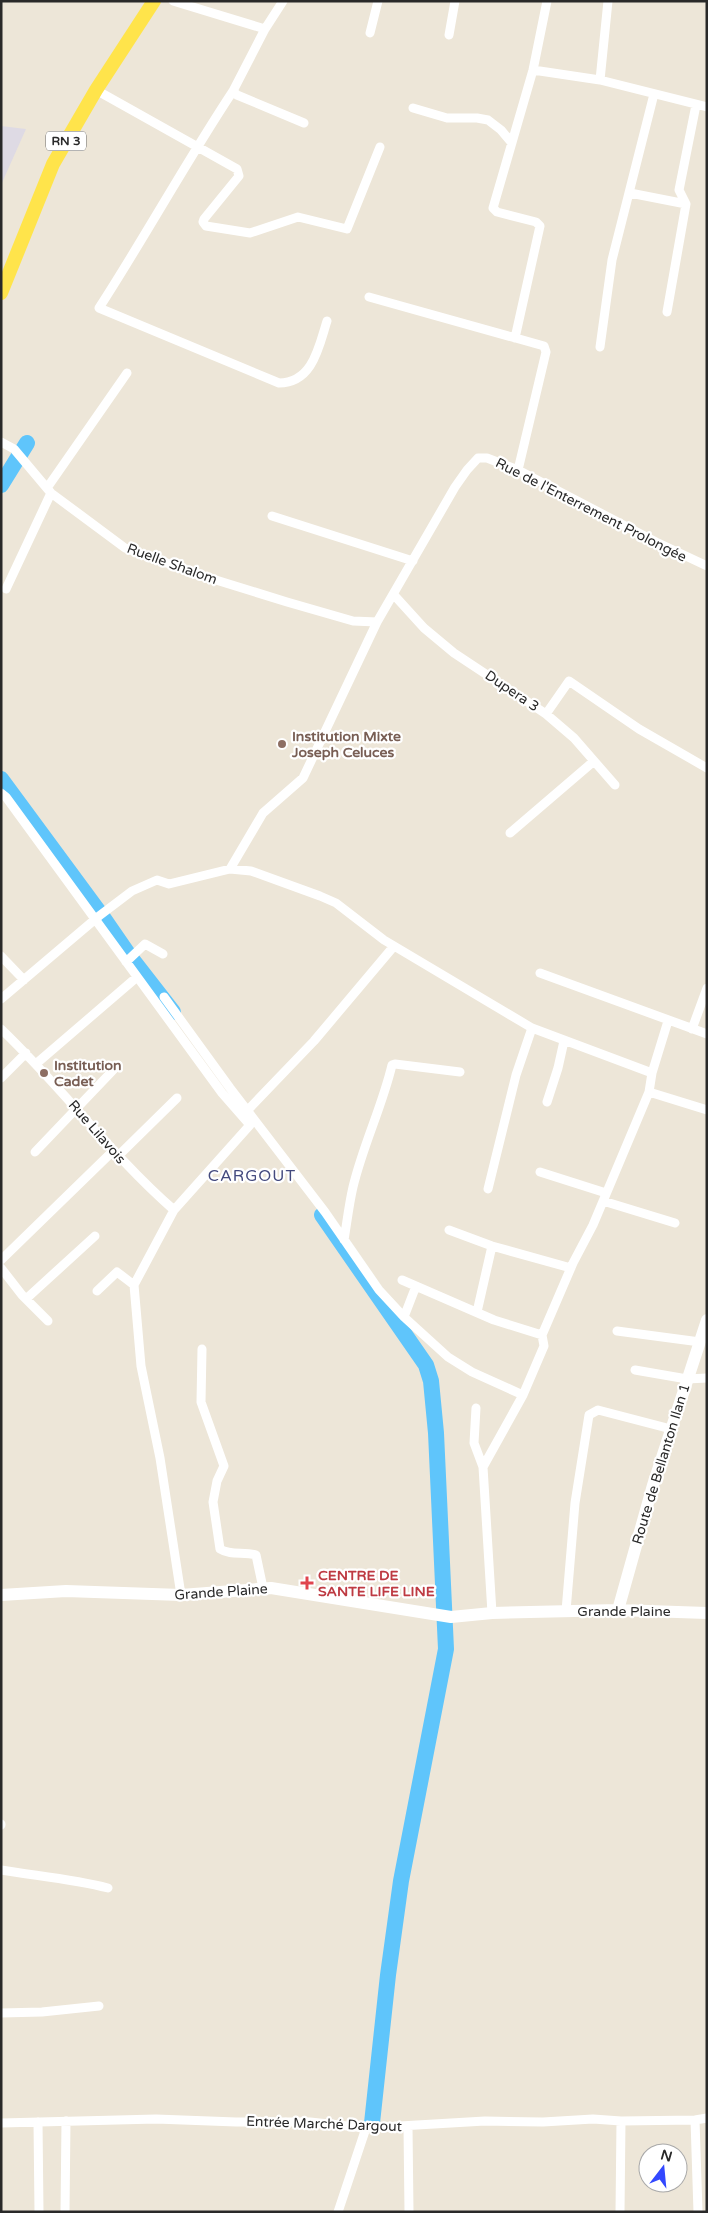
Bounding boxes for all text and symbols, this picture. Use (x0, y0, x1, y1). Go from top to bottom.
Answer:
road number: RN 3 (46, 132, 86, 150)
street label: Rue de l'Enterrement Prolongée (493, 454, 689, 566)
street label: Ruelle Shalom (125, 540, 219, 588)
street label: Dupera 3 (482, 667, 542, 715)
place label: Institution Mixte Joseph Celuces (291, 728, 401, 761)
marker: Institution Mixte Joseph Celuces (276, 738, 288, 750)
place label: Institution Cadet (54, 1057, 122, 1090)
marker: Institution Cadet (38, 1067, 50, 1079)
street label: Rue Lilavois (65, 1097, 129, 1168)
district label: CARGOUT (208, 1166, 296, 1186)
street label: Route de Bellanton Ilan 1 (628, 1382, 694, 1546)
place label: CENTRE DE SANTE LIFE LINE (318, 1567, 435, 1600)
marker: CENTRE DE SANTE LIFE LINE (300, 1576, 314, 1590)
street label: Grande Plaine (174, 1580, 268, 1604)
street label: Grande Plaine (577, 1603, 671, 1620)
street label: Entrée Marché Dargout (246, 2113, 403, 2135)
north arrow (638, 2143, 688, 2193)
text: N (659, 2146, 674, 2166)

